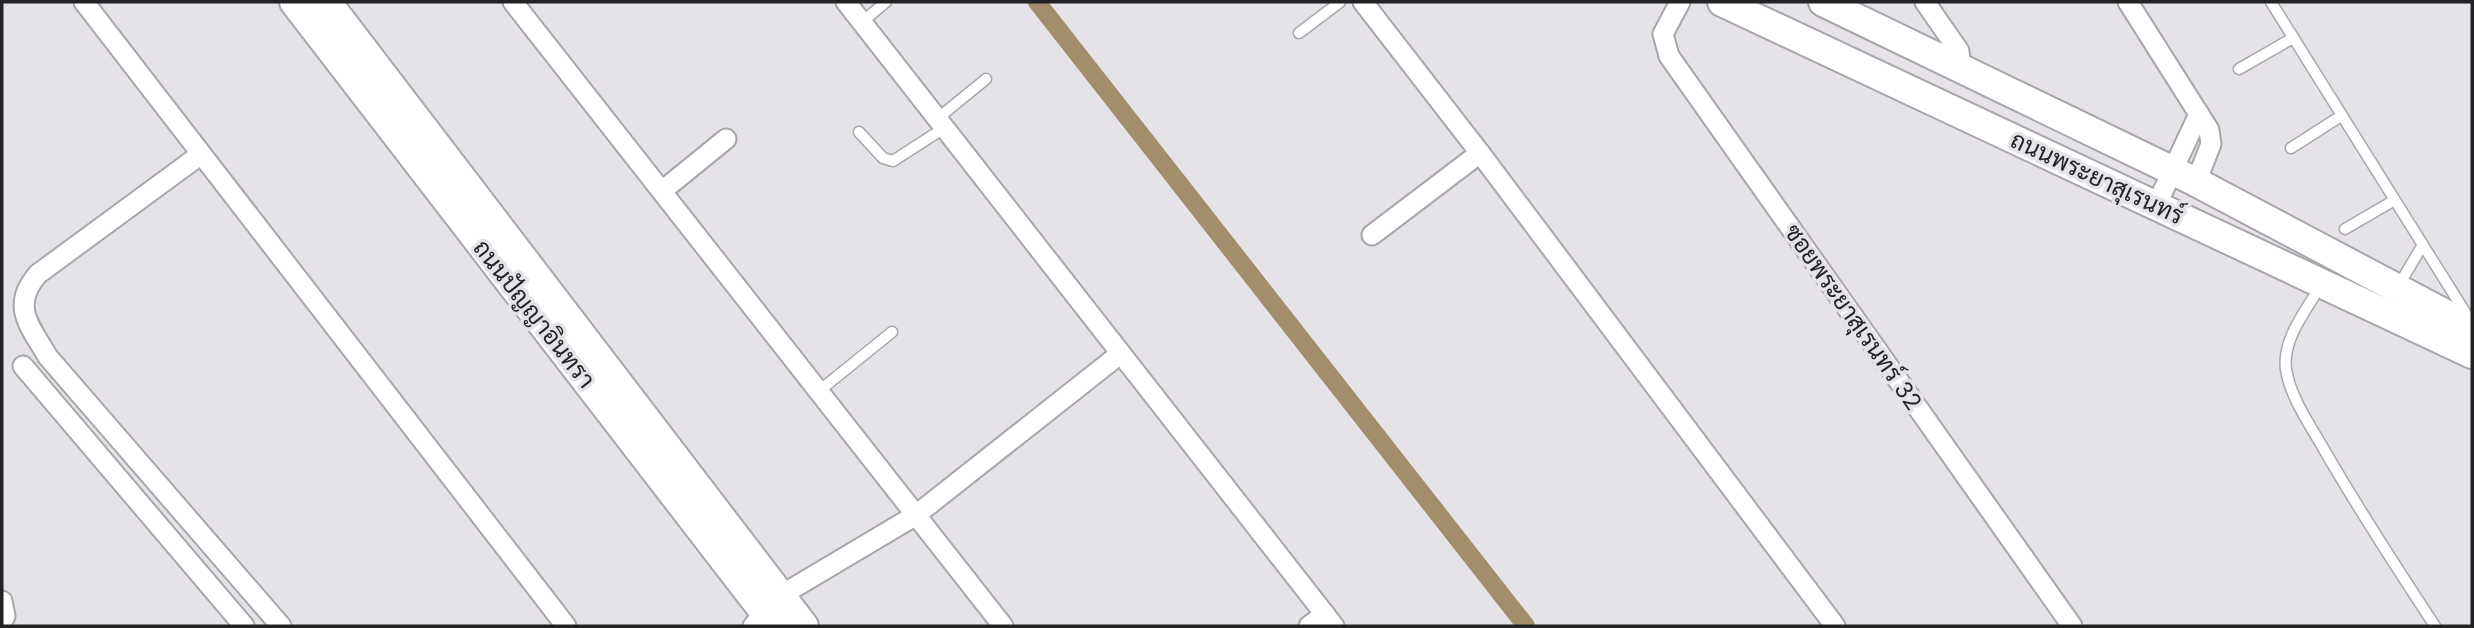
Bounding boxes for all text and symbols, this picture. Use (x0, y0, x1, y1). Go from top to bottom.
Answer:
street label: ถนนพระยาสุเรนทร์ (2005, 124, 2189, 232)
street label: ซอยพระยาสุเรนทร์ 32 (1777, 218, 1929, 416)
street label: ถนนปัญญาอินทรา (467, 233, 602, 394)

